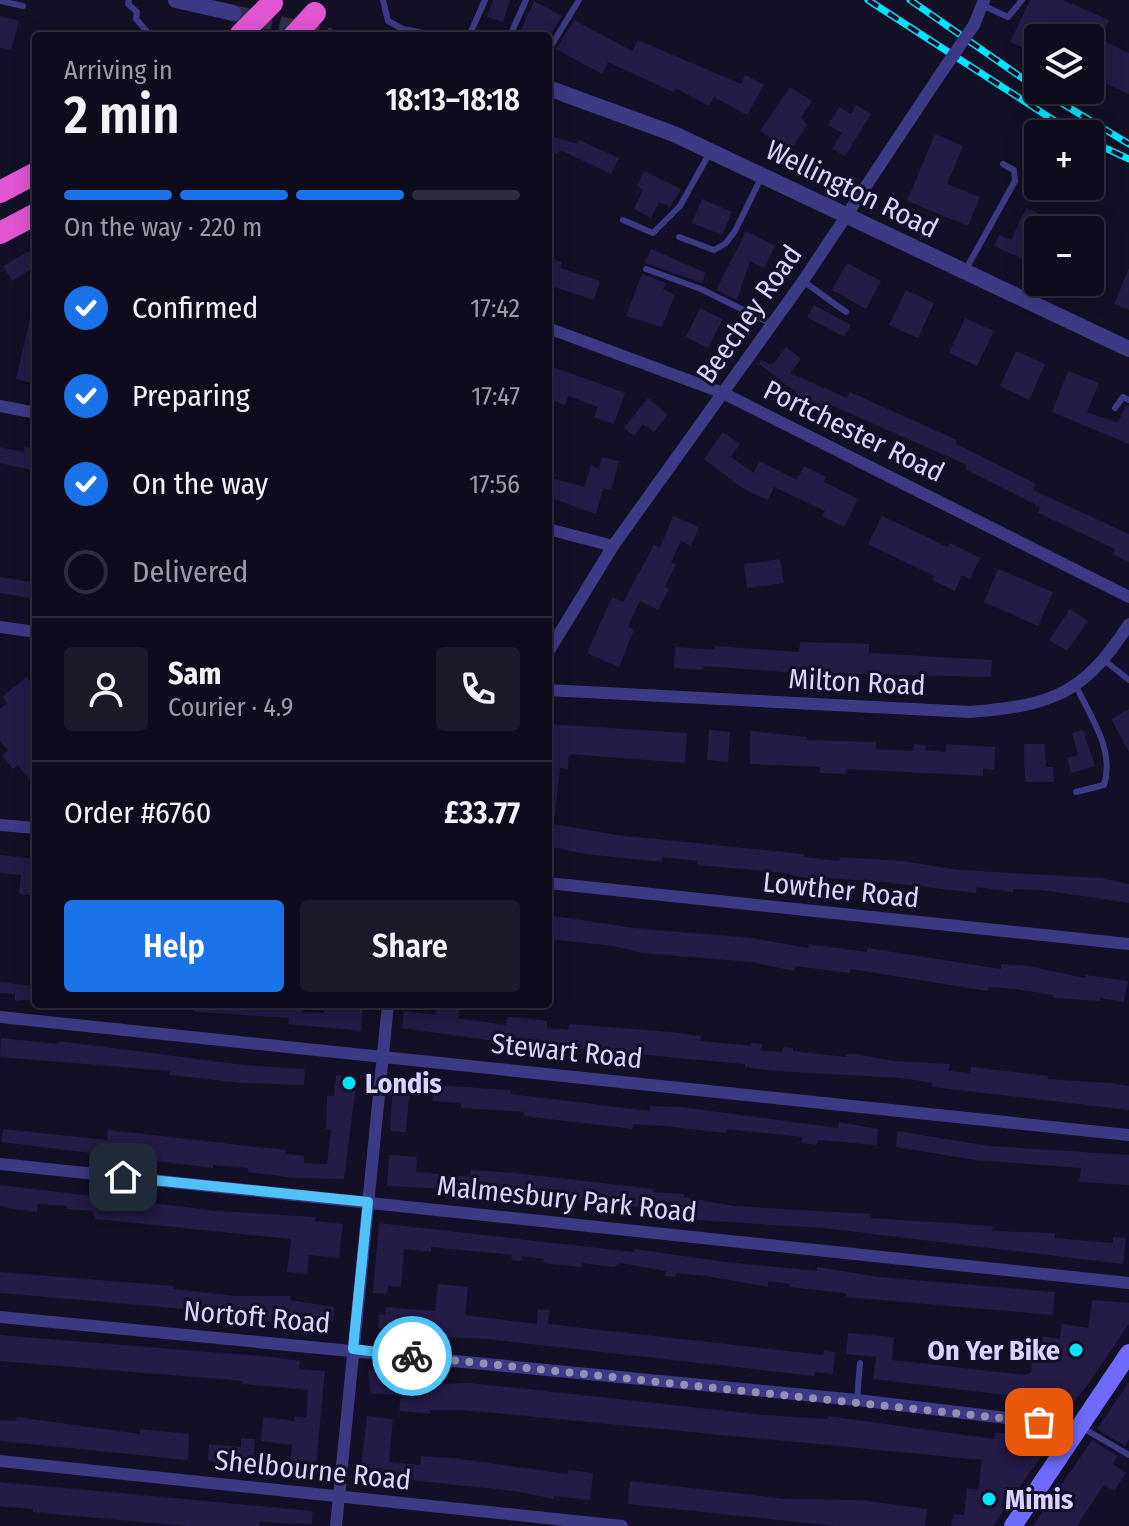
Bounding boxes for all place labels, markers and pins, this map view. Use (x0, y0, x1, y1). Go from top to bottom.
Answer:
place label: Londis (365, 1067, 442, 1100)
marker: Londis (340, 1074, 358, 1092)
pin (89, 1143, 157, 1211)
place label: On Yer Bike (927, 1334, 1060, 1367)
marker: On Yer Bike (1067, 1341, 1085, 1359)
pin (1005, 1388, 1073, 1456)
place label: Mimis (1005, 1483, 1073, 1516)
marker: Mimis (980, 1490, 998, 1508)

